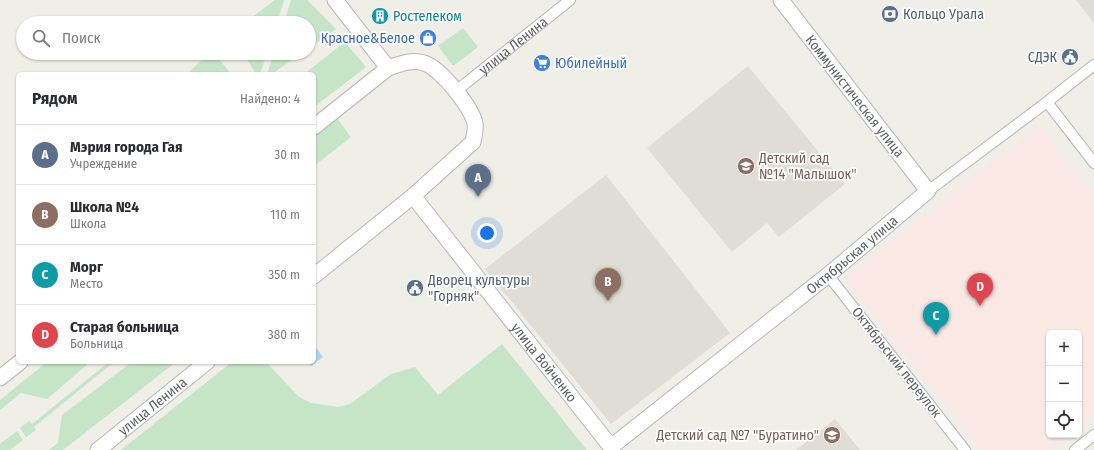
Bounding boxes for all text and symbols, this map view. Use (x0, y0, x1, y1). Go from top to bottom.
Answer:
bank icon: Кольцо Урала (880, 4, 900, 24)
building icon: Ростелеком (370, 6, 390, 26)
place label: Кольцо Урала (903, 6, 984, 23)
place label: Ростелеком (393, 8, 462, 25)
street label: улица Ленина (476, 13, 551, 78)
search box (16, 16, 316, 60)
icon: search (30, 27, 52, 49)
shop icon: Красное&Белое (418, 28, 438, 48)
text: Поиск (62, 29, 100, 47)
place label: Красное&Белое (321, 30, 415, 47)
street label: Коммунистическая улица (802, 32, 908, 161)
public building icon: СДЭК (1060, 47, 1080, 67)
place label: СДЭК (1028, 49, 1058, 66)
supermarket icon: Юбилейный (532, 53, 552, 73)
place label: Юбилейный (555, 55, 627, 72)
text: Рядом (32, 88, 77, 109)
text: Найдено: 4 (240, 91, 300, 106)
text: Мэрия города Гая (70, 138, 182, 156)
text: A (41, 147, 49, 162)
text: 30 m (274, 147, 300, 162)
place label: Детский сад №14 "Малышок" (758, 150, 856, 183)
text: Учреждение (70, 156, 137, 171)
school or university icon: Детский сад №14 "Малышок" (736, 156, 756, 176)
pin: A (465, 164, 491, 197)
text: Школа №4 (70, 198, 139, 216)
text: B (41, 207, 49, 222)
text: 110 m (270, 207, 300, 222)
street label: Октябрьская улица (803, 212, 901, 298)
text: Школа (70, 216, 106, 231)
your location (477, 223, 497, 243)
text: Морг (70, 258, 103, 276)
text: C (42, 267, 48, 282)
text: 350 m (268, 267, 300, 282)
pin: B (595, 268, 621, 301)
place label: Дворец культуры "Горняк" (427, 272, 530, 305)
pin: D (967, 273, 993, 306)
text: Место (70, 276, 103, 291)
public building icon: Дворец культуры "Горняк" (405, 278, 425, 298)
pin: C (923, 302, 949, 335)
street label: Октябрьский переулок (848, 304, 945, 421)
text: Старая больница (70, 318, 179, 336)
street label: улица Войченко (507, 320, 580, 406)
text: D (41, 327, 49, 342)
text: 380 m (268, 327, 300, 342)
map controls (1046, 330, 1082, 438)
button: + (1046, 330, 1082, 366)
text: Больница (70, 336, 123, 351)
button: − (1046, 366, 1082, 402)
street label: улица Ленина (115, 374, 190, 439)
button: locate (1046, 402, 1082, 438)
school or university icon: Детский сад №7 "Буратино" (822, 425, 842, 445)
place label: Детский сад №7 "Буратино" (656, 427, 819, 444)

